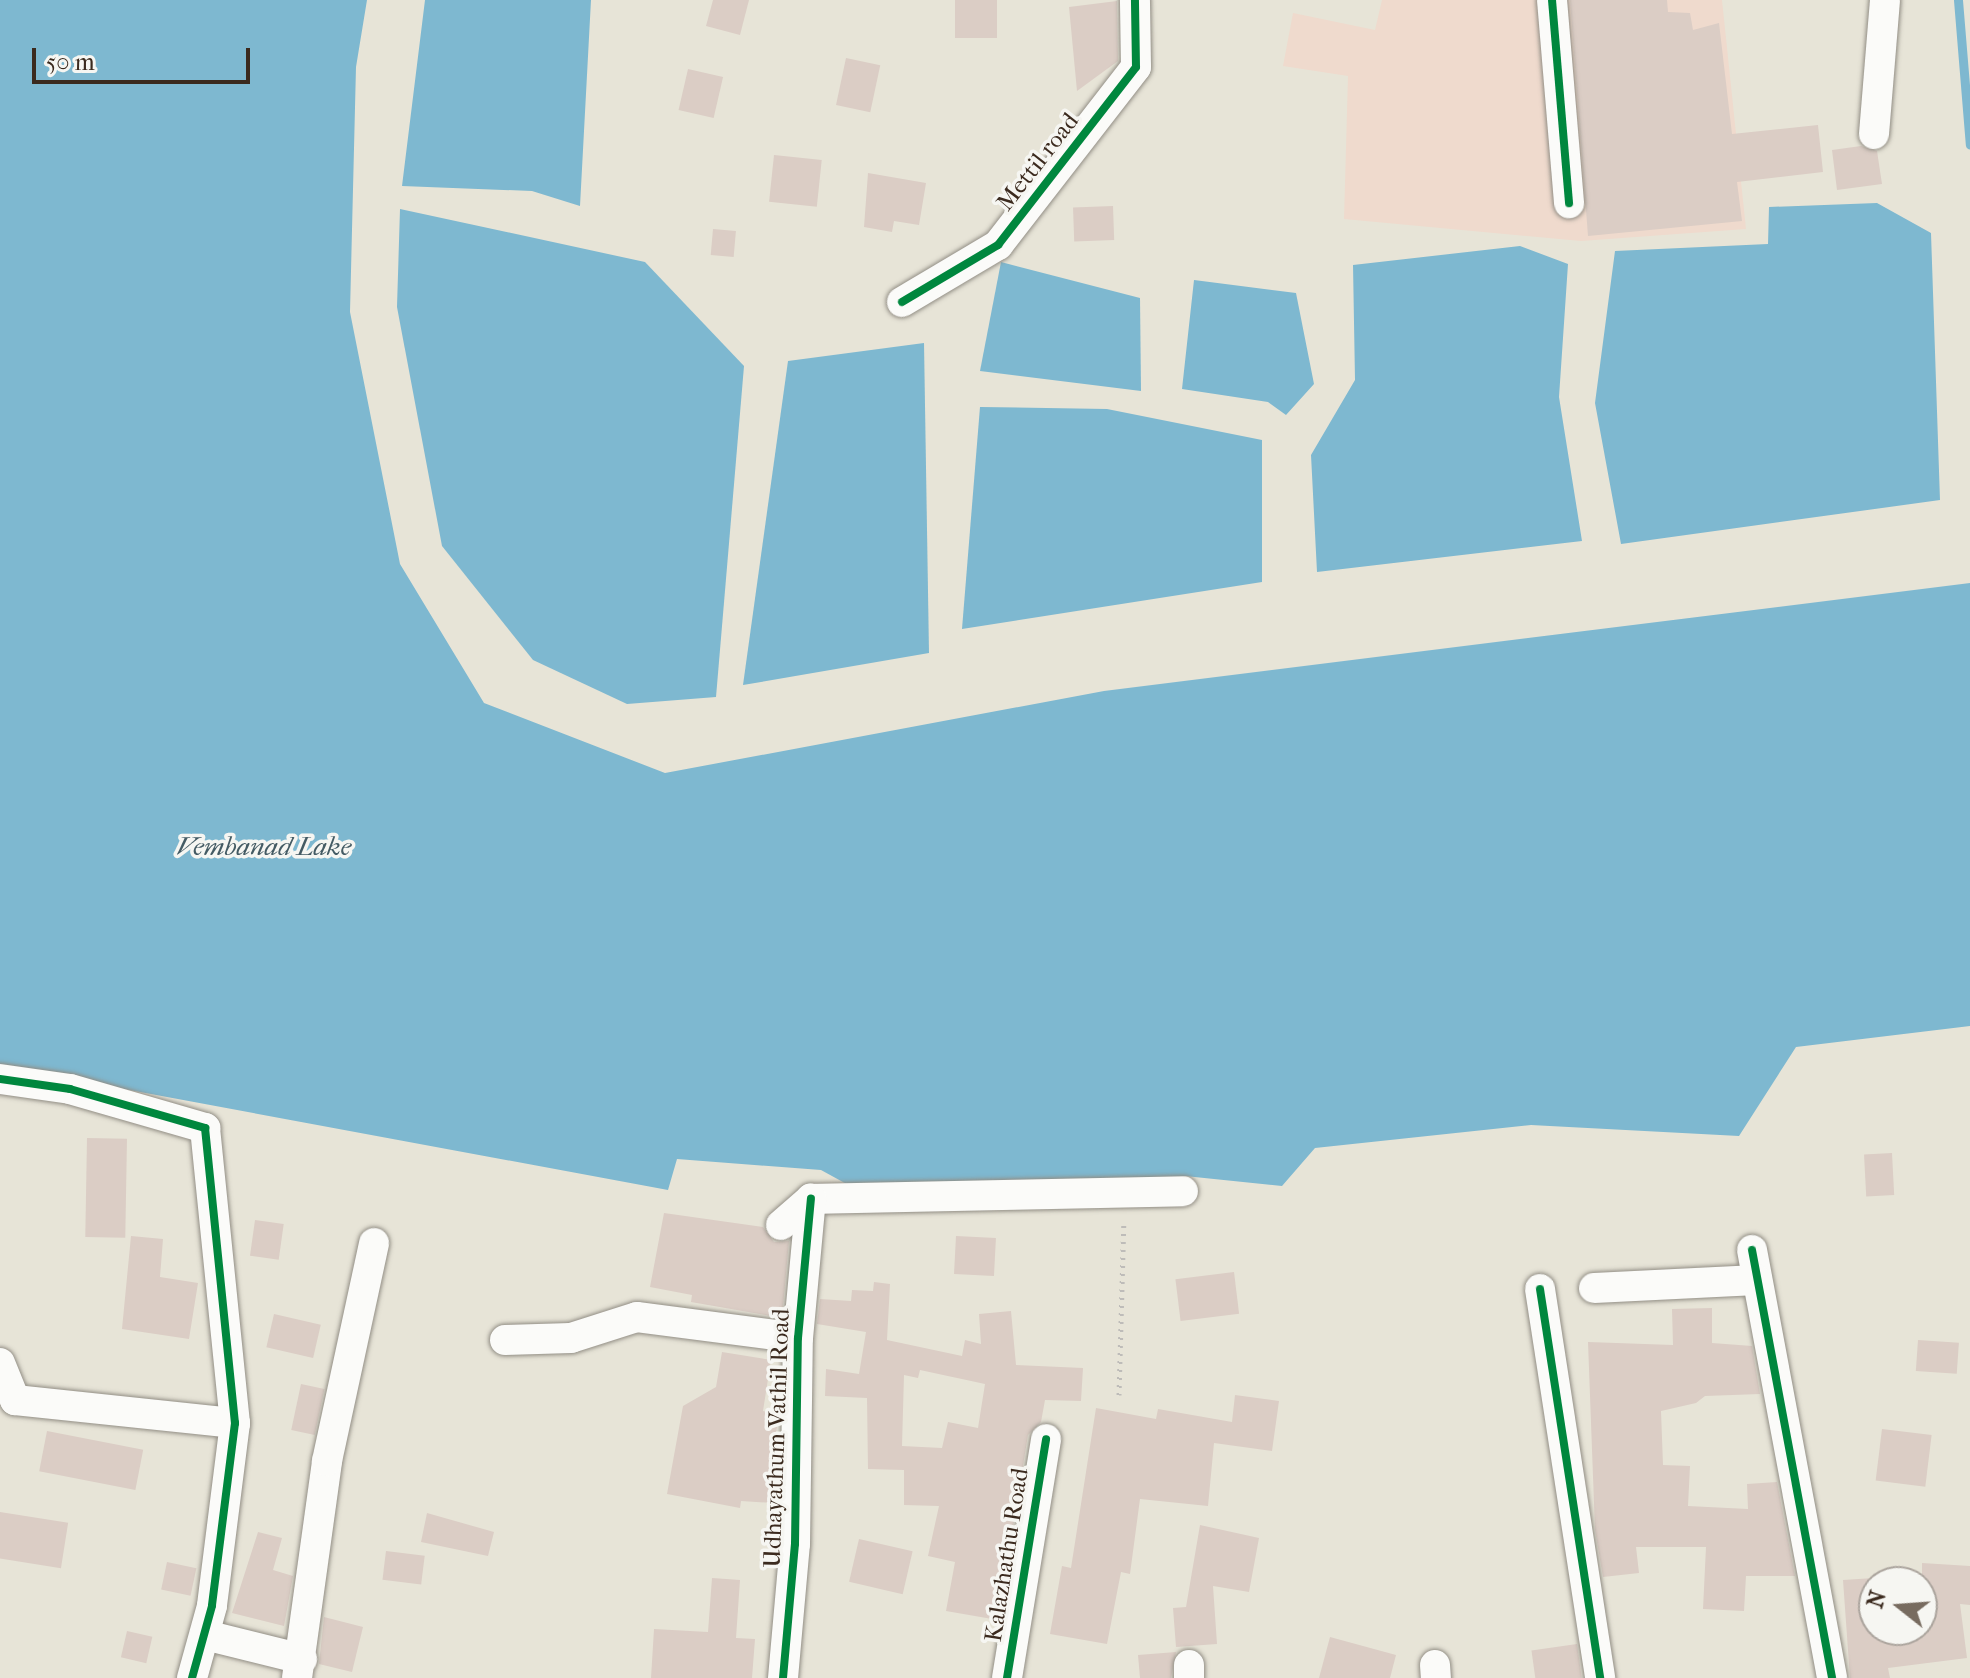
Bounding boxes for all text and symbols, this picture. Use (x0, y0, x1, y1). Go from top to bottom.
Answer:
scale bar (36, 32, 254, 82)
text: 50 m (46, 48, 95, 76)
street label: Mettil road (991, 107, 1085, 217)
water label: Vembanad Lake (177, 831, 351, 863)
street label: Udhayathum Vathil Road (758, 1308, 796, 1568)
street label: Kalazhathu Road (979, 1466, 1035, 1644)
north arrow (1858, 1566, 1938, 1646)
text: N (1862, 1588, 1892, 1611)

